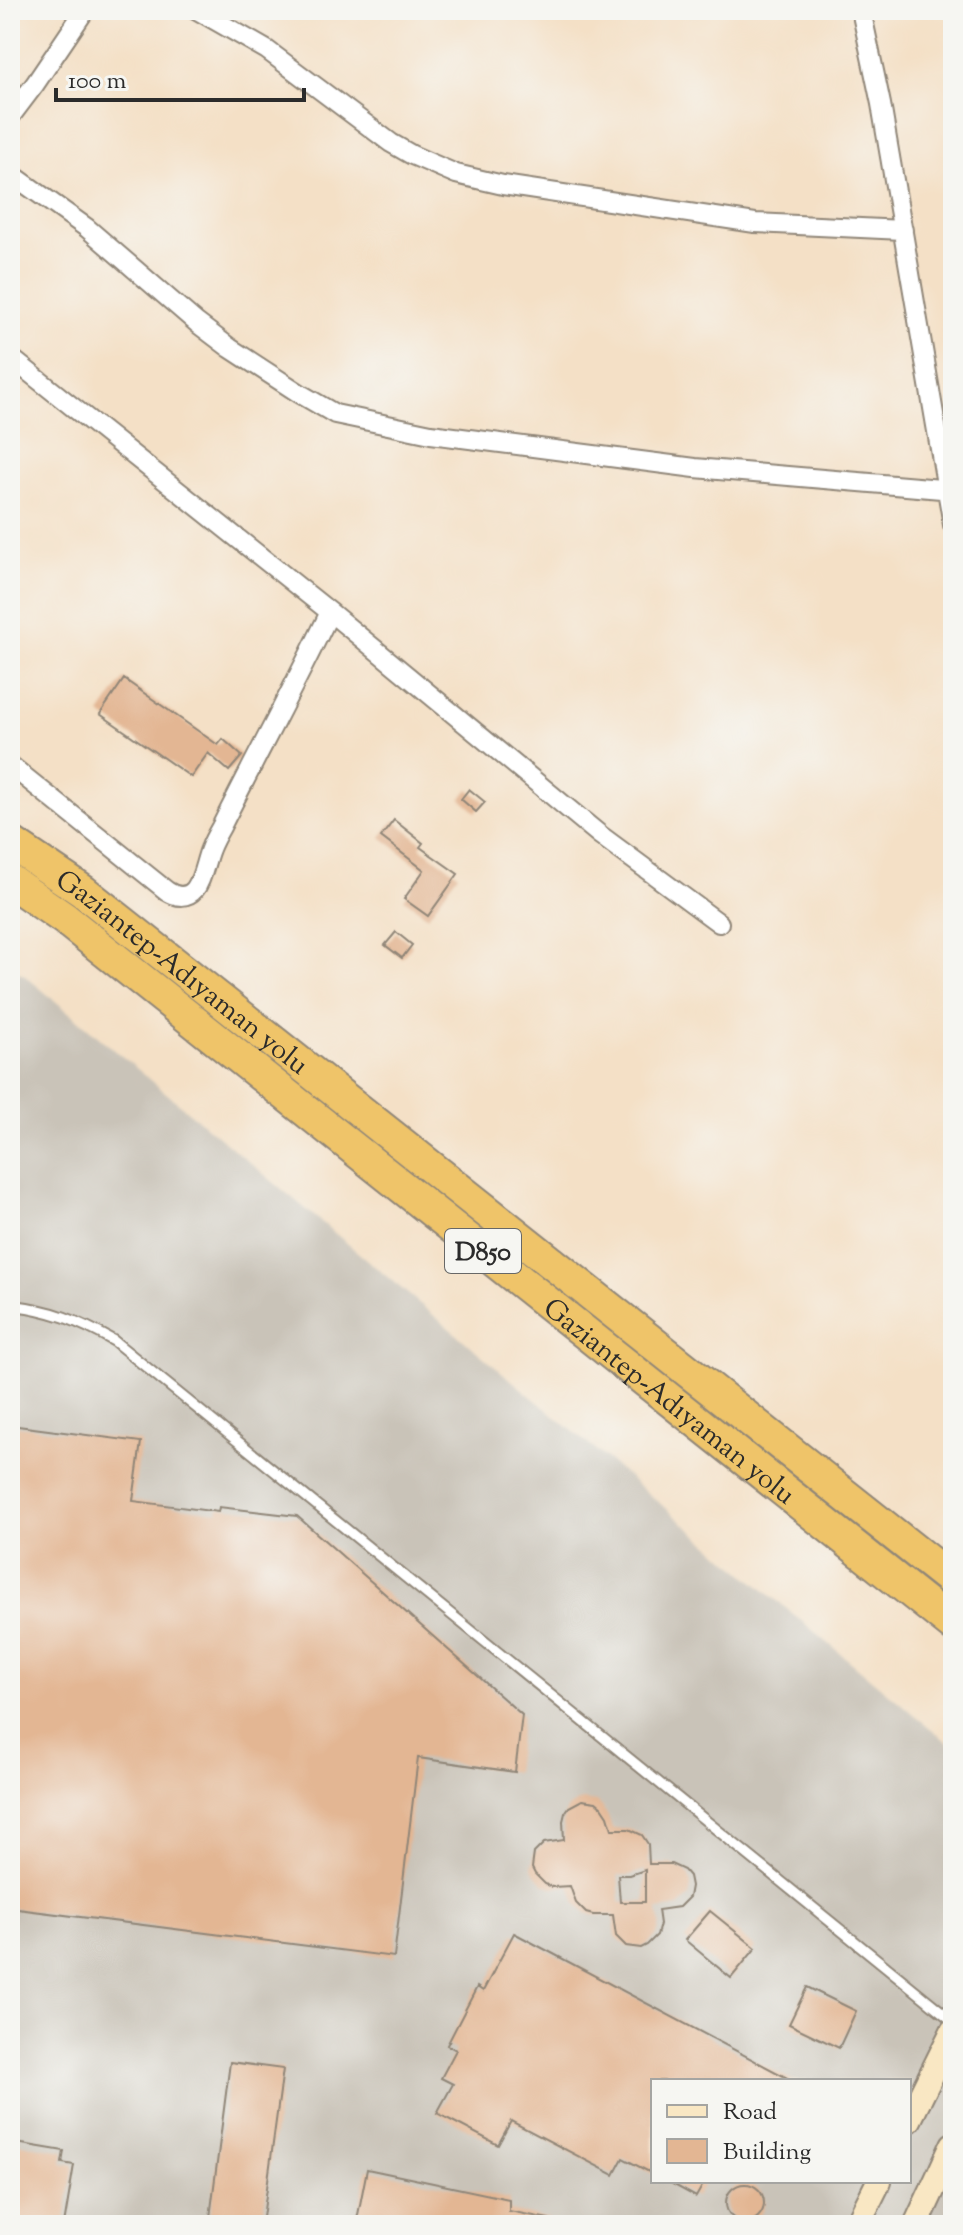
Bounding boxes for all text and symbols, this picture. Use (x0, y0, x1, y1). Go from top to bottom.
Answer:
scale bar (56, 52, 304, 102)
text: 100 m (68, 65, 126, 99)
street label: Gaziantep-Adıyaman yolu (47, 861, 316, 1086)
road number: D850 (445, 1229, 521, 1273)
street label: Gaziantep-Adıyaman yolu (534, 1290, 803, 1515)
legend (651, 2079, 911, 2183)
text: Road (723, 2096, 777, 2130)
text: Building (723, 2136, 812, 2170)

